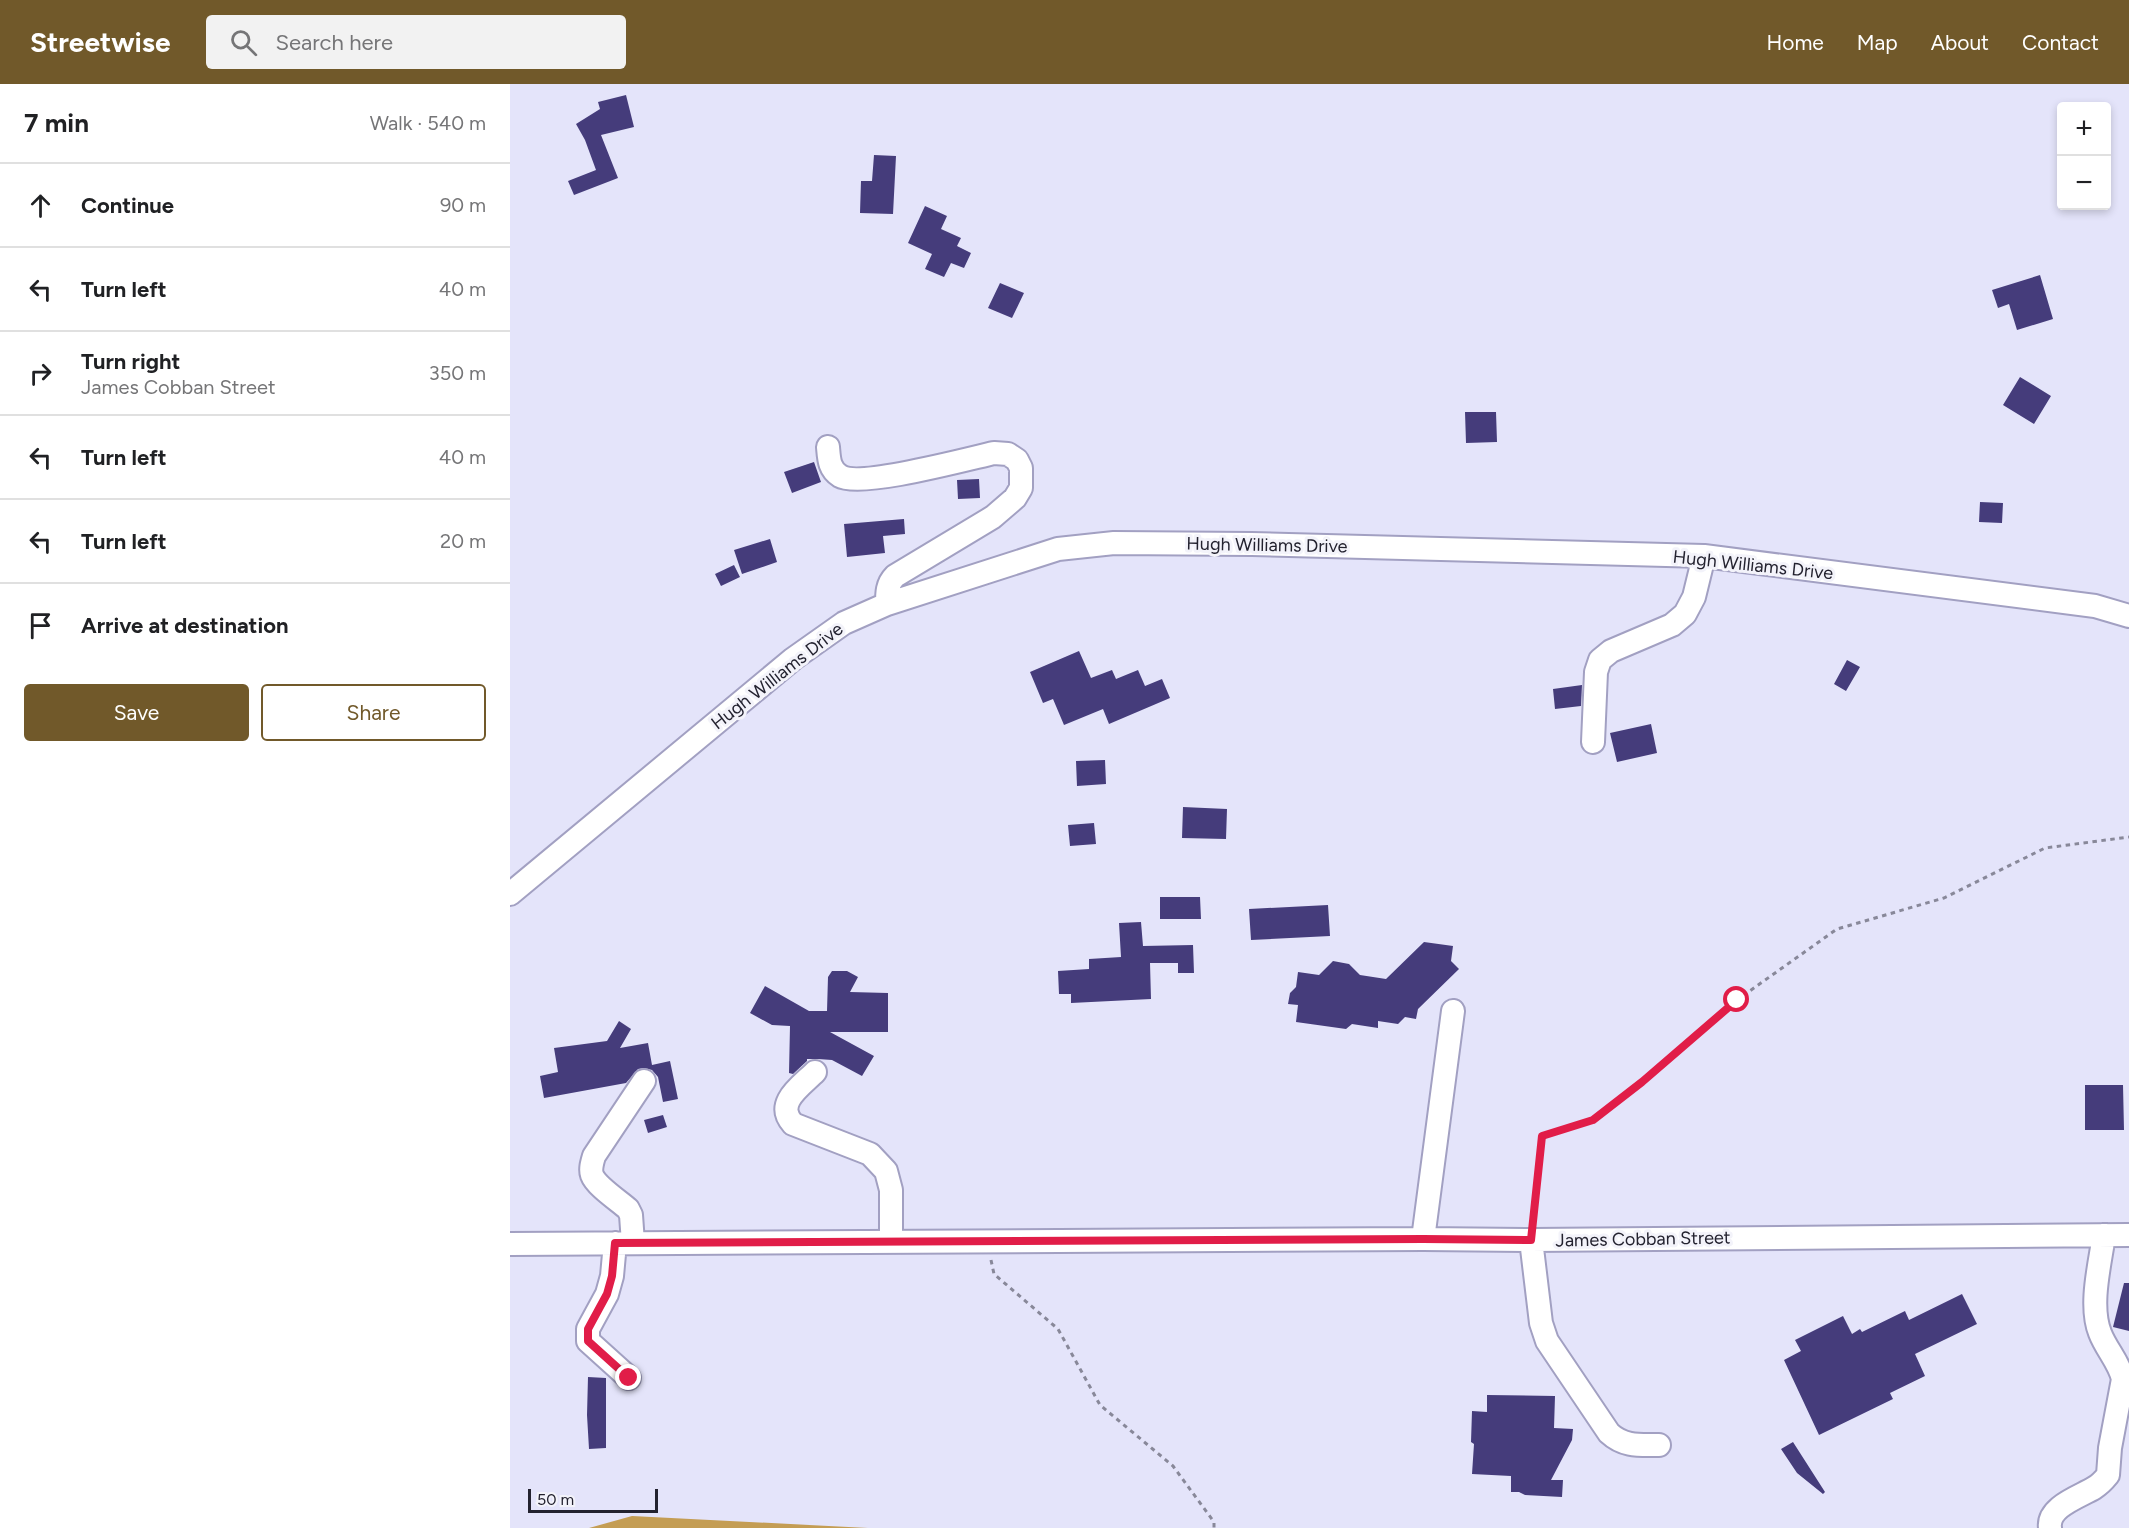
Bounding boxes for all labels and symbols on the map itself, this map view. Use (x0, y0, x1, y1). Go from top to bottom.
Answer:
street label: Hugh Williams Drive (1186, 533, 1348, 557)
street label: Hugh Williams Drive (1672, 546, 1834, 584)
street label: Hugh Williams Drive (707, 618, 847, 734)
route start (1723, 986, 1749, 1012)
street label: James Cobban Street (1555, 1226, 1731, 1252)
route end (615, 1364, 641, 1390)
scale bar (528, 1486, 658, 1514)

